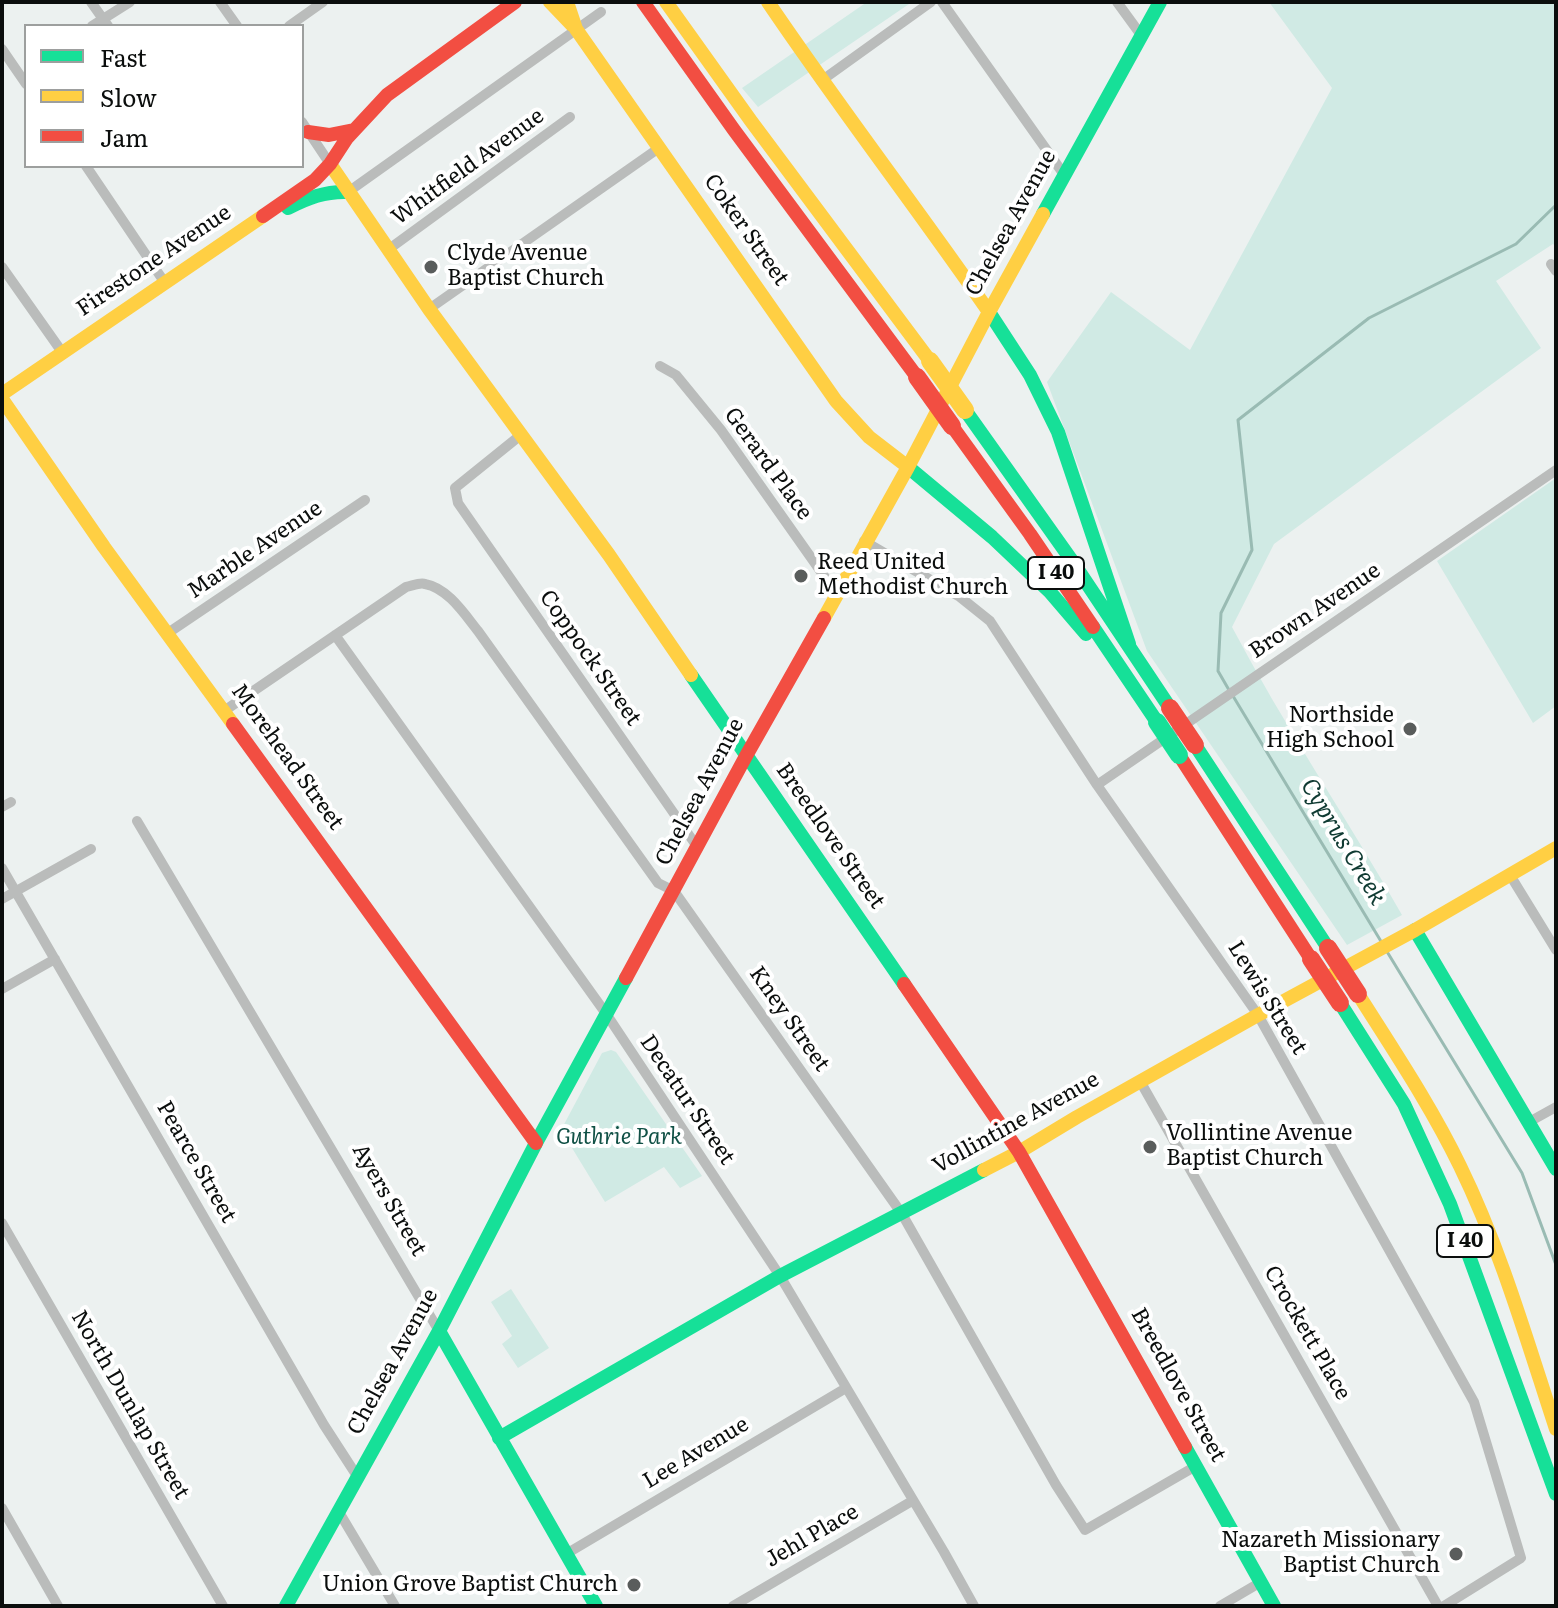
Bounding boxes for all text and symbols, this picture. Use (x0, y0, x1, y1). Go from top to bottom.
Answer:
legend (24, 24, 304, 168)
text: Fast (100, 39, 147, 74)
text: Slow (100, 79, 157, 114)
street label: Whitfield Avenue (387, 103, 549, 231)
text: Jam (100, 119, 148, 154)
street label: Chelsea Avenue (960, 145, 1062, 301)
street label: Coker Street (698, 169, 794, 291)
street label: Firestone Avenue (72, 200, 236, 322)
place label: Clyde Avenue Baptist Church (447, 241, 604, 292)
marker: Clyde Avenue Baptist Church (422, 258, 440, 276)
street label: Gerard Place (718, 403, 818, 525)
street label: Marble Avenue (183, 495, 327, 605)
place label: Reed United Methodist Church (817, 550, 1008, 602)
road number: I 40 (1028, 557, 1084, 589)
street label: Brown Avenue (1244, 557, 1386, 665)
marker: Reed United Methodist Church (792, 567, 810, 585)
street label: Coppock Street (533, 585, 647, 731)
street label: Morehead Street (225, 679, 349, 835)
place label: Northside High School (1266, 703, 1394, 754)
street label: Chelsea Avenue (650, 714, 750, 870)
marker: Northside High School (1401, 720, 1419, 738)
street label: Breedlove Street (770, 758, 890, 914)
water label: Cyprus Creek (1294, 774, 1392, 910)
street label: Lewis Street (1222, 936, 1312, 1060)
street label: Kney Street (743, 961, 835, 1077)
street label: Decatur Street (634, 1030, 740, 1170)
street label: Vollintine Avenue (928, 1066, 1104, 1180)
street label: Pearce Street (151, 1096, 241, 1228)
place label: Vollintine Avenue Baptist Church (1166, 1121, 1352, 1172)
park label: Guthrie Park (556, 1125, 682, 1151)
marker: Vollintine Avenue Baptist Church (1141, 1138, 1159, 1156)
street label: Ayers Street (346, 1139, 432, 1261)
road number: I 40 (1437, 1225, 1493, 1257)
street label: Crockett Place (1258, 1261, 1356, 1405)
street label: Chelsea Avenue (342, 1284, 444, 1440)
street label: Breedlove Street (1125, 1303, 1231, 1467)
street label: North Dunlap Street (65, 1306, 195, 1504)
street label: Lee Avenue (638, 1411, 754, 1495)
street label: Jehl Place (761, 1499, 863, 1573)
place label: Nazareth Missionary Baptist Church (1221, 1528, 1440, 1580)
marker: Nazareth Missionary Baptist Church (1447, 1545, 1465, 1563)
place label: Union Grove Baptist Church (322, 1572, 618, 1598)
marker: Union Grove Baptist Church (625, 1576, 643, 1594)

